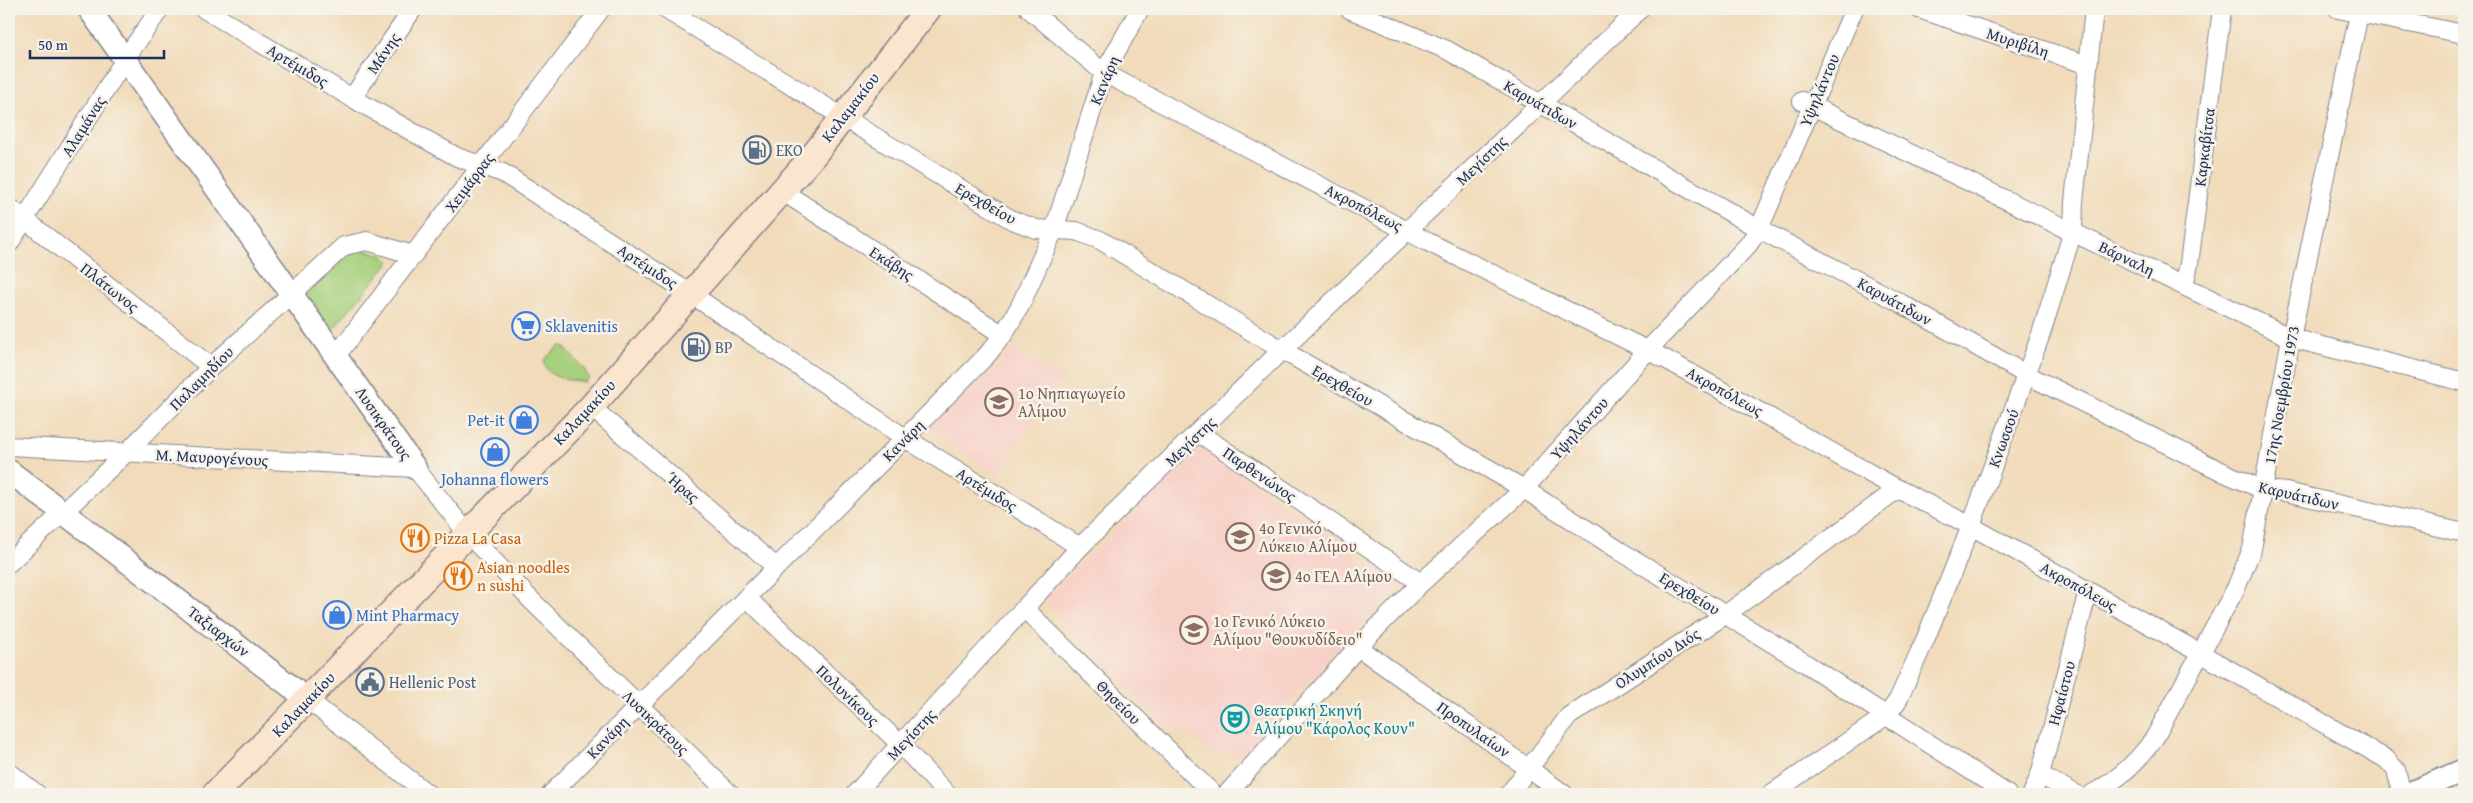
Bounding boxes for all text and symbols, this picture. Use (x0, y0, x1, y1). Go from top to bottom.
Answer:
street label: Μυριβίλη (1984, 21, 2052, 63)
street label: Μάνης (360, 27, 406, 79)
scale bar (30, 28, 164, 60)
text: 50 m (38, 34, 69, 55)
street label: Αρτέμιδος (263, 37, 334, 93)
street label: Υψηλάντου (1792, 50, 1845, 131)
street label: Κανάρη (1083, 52, 1125, 108)
street label: Καλαμακίου (815, 67, 885, 147)
street label: Καρυάτιδων (1499, 73, 1583, 135)
street label: Αλαμάνας (55, 91, 111, 161)
street label: Καρκαβίτσα (2187, 106, 2221, 188)
street label: Μεγίστης (1450, 129, 1512, 191)
fuel station icon: EKO (742, 135, 772, 165)
place label: EKO (776, 138, 803, 162)
street label: Χειμάρρας (438, 147, 500, 217)
street label: Ερεχθείου (951, 176, 1021, 230)
street label: Ακροπόλεως (1321, 177, 1407, 237)
street label: Βάρναλη (2095, 234, 2159, 282)
street label: Αρτέμιδος (613, 237, 683, 295)
street label: Εκάβης (865, 240, 919, 286)
street label: Πλάτωνος (75, 256, 145, 318)
street label: Καρυάτιδων (1853, 271, 1937, 331)
supermarket icon: Sklavenitis (511, 311, 541, 341)
place label: Sklavenitis (545, 314, 618, 338)
street label: 17ης Νοεμβρίου 1973 (2257, 324, 2305, 466)
fuel station icon: BP (681, 332, 711, 362)
place label: BP (715, 335, 733, 359)
street label: Παλαμηδίου (163, 340, 239, 416)
street label: Ερεχθείου (1308, 358, 1378, 412)
street label: Ακροπόλεως (1682, 360, 1768, 422)
street label: Καλαμακίου (547, 374, 621, 450)
street label: Λυσικράτους (350, 381, 418, 465)
place label: 1o Νηπιαγωγείο Αλίμου (1018, 381, 1126, 423)
school or university icon: 1o Νηπιαγωγείο Αλίμου (984, 387, 1014, 417)
street label: Υψηλάντου (1544, 391, 1614, 466)
shop icon: Pet-it (509, 405, 539, 435)
street label: Κνωσσού (1981, 405, 2025, 471)
place label: Pet-it (468, 408, 505, 432)
street label: Μεγίστης (1159, 410, 1221, 472)
street label: Κανάρη (876, 413, 930, 467)
shop icon: Johanna flowers (480, 437, 510, 467)
street label: Παρθενώνος (1218, 440, 1302, 508)
street label: Μ. Μαυρογένους (155, 442, 269, 472)
street label: Αρτέμιδος (952, 461, 1022, 517)
street label: Ήρας (661, 466, 705, 508)
place label: Johanna flowers (439, 467, 549, 491)
street label: Καρυάτιδων (2256, 474, 2342, 516)
place label: 4ο Γενικό Λύκειο Αλίμου (1259, 516, 1357, 558)
school or university icon: 4ο Γενικό Λύκειο Αλίμου (1225, 522, 1255, 552)
restaurant icon: Pizza La Casa (400, 523, 430, 553)
place label: Pizza La Casa (434, 526, 522, 550)
place label: Asian noodles n sushi (477, 555, 570, 597)
street label: Ακροπόλεως (2036, 555, 2122, 617)
restaurant icon: Asian noodles n sushi (443, 561, 473, 591)
school or university icon: 4ο ΓΕΛ Αλίμου (1261, 561, 1291, 591)
place label: 4ο ΓΕΛ Αλίμου (1295, 564, 1392, 588)
street label: Ερεχθείου (1655, 565, 1725, 621)
street label: Ταξιαρχών (183, 600, 255, 662)
shop icon: Mint Pharmacy (322, 600, 352, 630)
place label: Mint Pharmacy (356, 603, 459, 627)
place label: 1ο Γενικό Λύκειο Αλίμου "Θουκυδίδειο" (1213, 609, 1363, 651)
school or university icon: 1ο Γενικό Λύκειο Αλίμου "Θουκυδίδειο" (1179, 615, 1209, 645)
street label: Ολυμπίου Διός (1610, 621, 1705, 695)
street label: Ηφαίστου (2041, 658, 2081, 728)
street label: Πολυνίκους (811, 659, 885, 732)
street label: Καλαμακίου (266, 666, 340, 742)
public building icon: Hellenic Post (355, 667, 385, 697)
place label: Hellenic Post (389, 670, 477, 694)
street label: Θησείου (1091, 674, 1147, 730)
street label: Λυσικράτους (617, 684, 695, 760)
street label: Προπυλαίων (1432, 695, 1516, 763)
place label: Θεατρική Σκηνή Αλίμου "Κάρολος Κουν" (1254, 698, 1415, 740)
street label: Μεγίστης (881, 703, 941, 765)
theatre icon: Θεατρική Σκηνή Αλίμου "Κάρολος Κουν" (1220, 704, 1250, 734)
street label: Κανάρη (580, 710, 634, 764)

